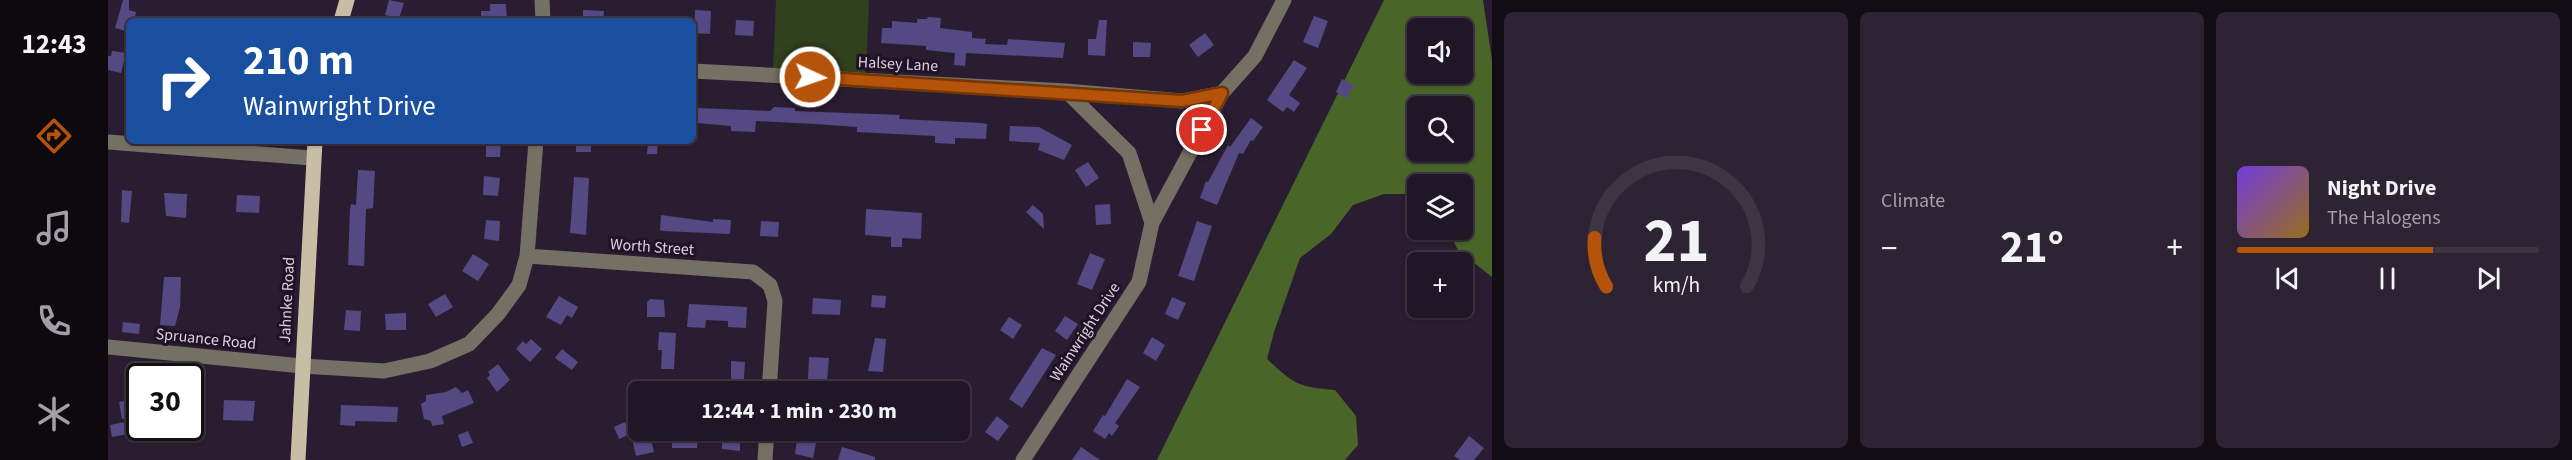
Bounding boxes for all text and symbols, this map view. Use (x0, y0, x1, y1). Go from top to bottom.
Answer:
map controls (1407, 18, 1473, 318)
button: sound (1407, 18, 1473, 84)
text: 12:43 (21, 25, 87, 64)
text: 210 m (243, 31, 354, 91)
icon: right (144, 42, 222, 120)
position arrow (778, 45, 842, 109)
street label: Halsey Lane (857, 51, 939, 77)
text: Wainwright Drive (243, 87, 436, 126)
button: search (1407, 96, 1473, 162)
pin (1176, 104, 1227, 155)
icon: arrive (1185, 113, 1218, 146)
icon: directions (33, 115, 75, 157)
text: Night Drive (2327, 172, 2436, 204)
button: layers (1407, 174, 1473, 240)
text: Climate (1881, 187, 1945, 215)
text: 21 (1643, 197, 1709, 286)
text: The Halogens (2327, 204, 2441, 232)
icon: music (33, 207, 75, 249)
text: 21° (2000, 216, 2064, 280)
text: − (1881, 225, 1897, 272)
text: + (2167, 225, 2183, 272)
street label: Worth Street (609, 233, 695, 261)
button: + (1407, 252, 1473, 318)
street label: Jahnke Road (274, 256, 300, 344)
icon: previous (2271, 262, 2304, 295)
icon: pause (2371, 262, 2404, 295)
icon: next (2472, 262, 2505, 295)
text: km/h (1652, 270, 1700, 301)
street label: Wainwright Drive (1045, 278, 1125, 386)
icon: phone (33, 300, 75, 342)
street label: Spruance Road (155, 323, 257, 355)
speed limit sign: 30 (126, 363, 204, 441)
icon: climate (33, 393, 75, 435)
text: 12:44 · 1 min · 230 m (701, 395, 897, 427)

